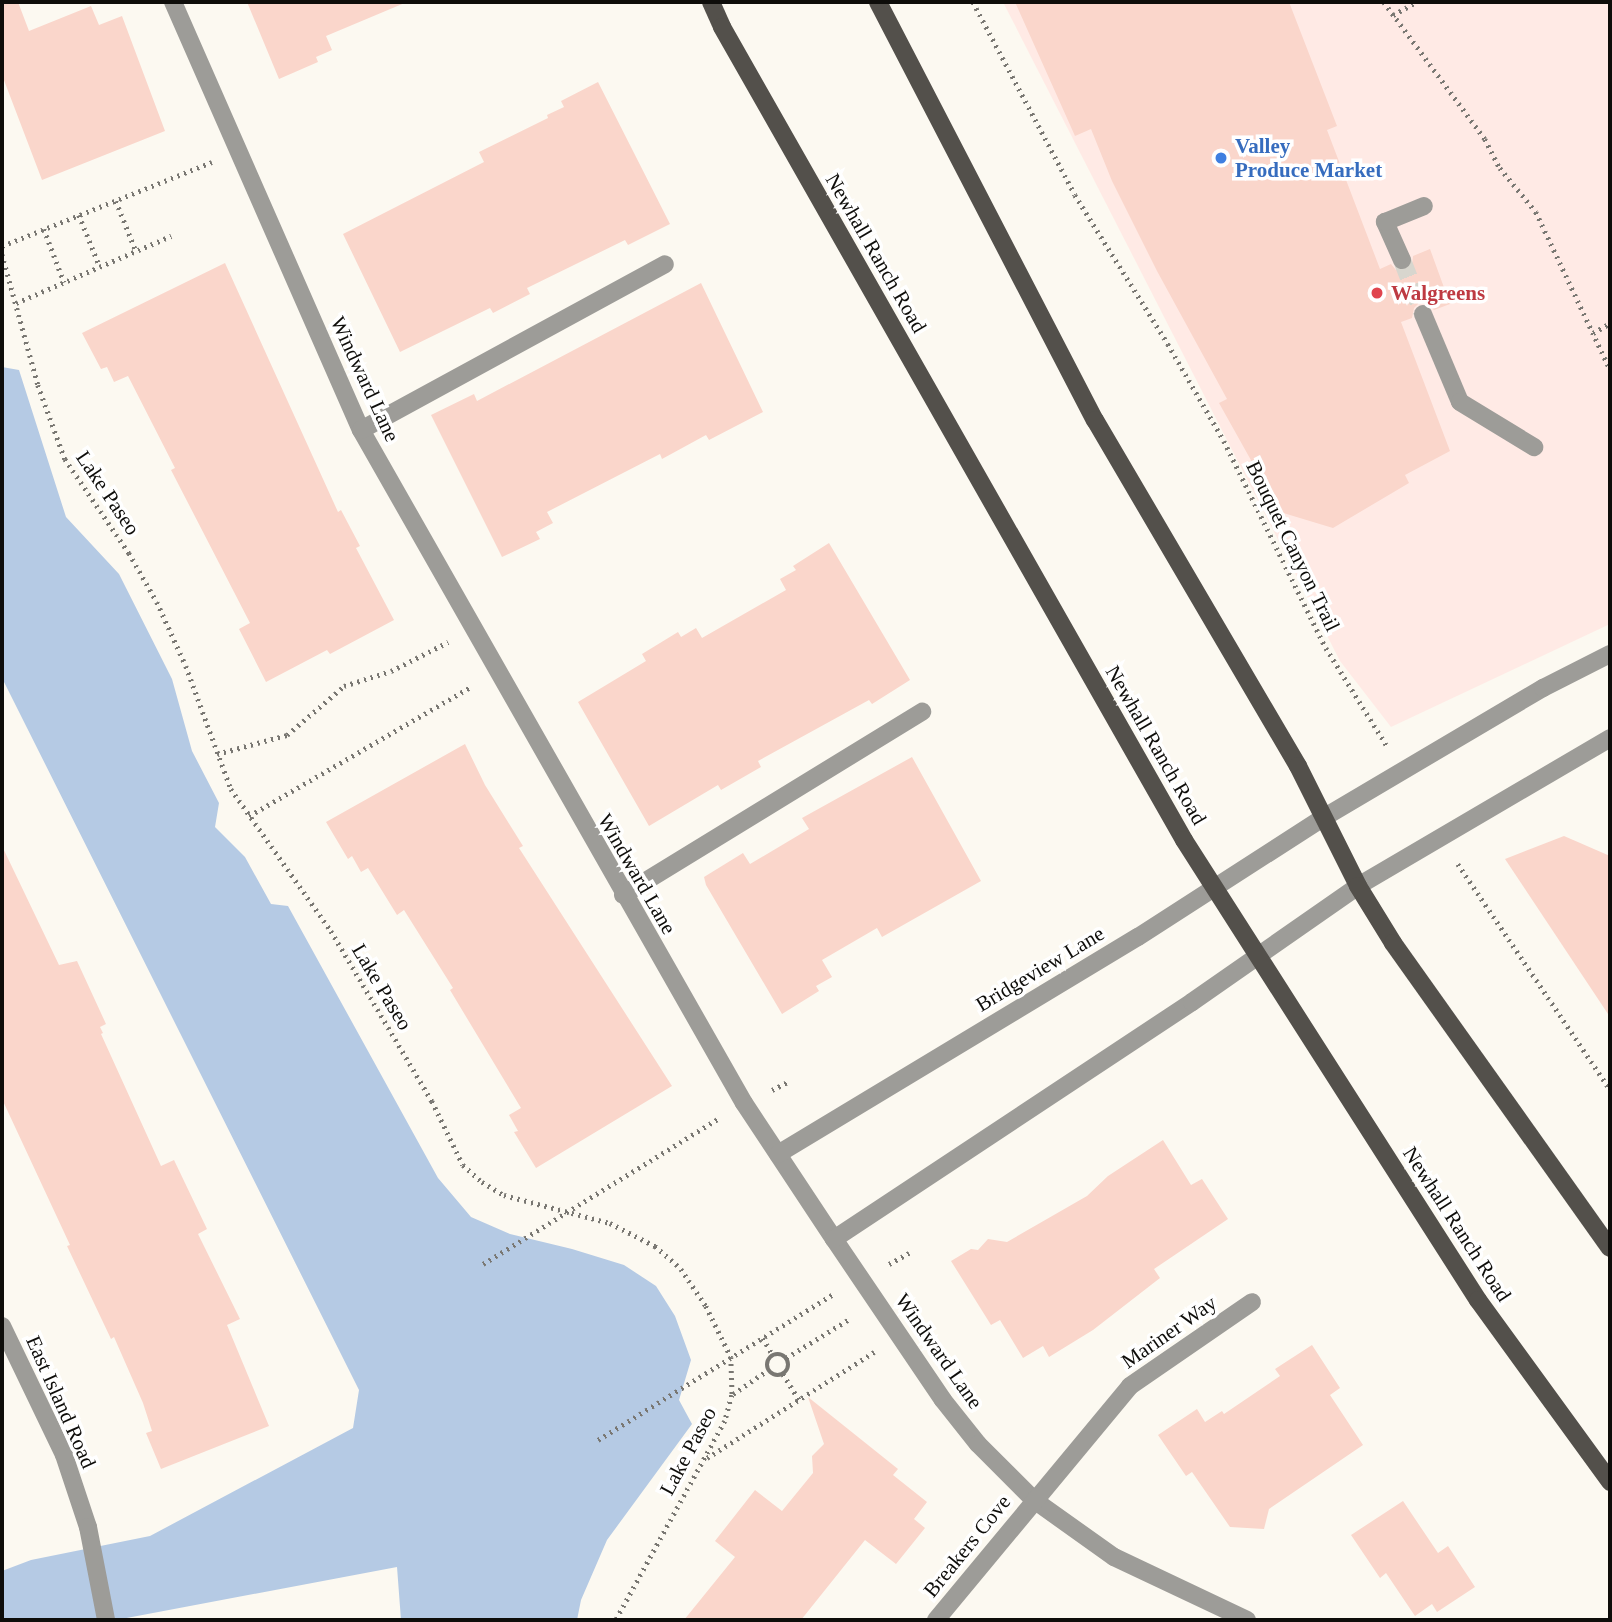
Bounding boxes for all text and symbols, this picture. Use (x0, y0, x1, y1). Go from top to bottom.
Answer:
place label: Valley Produce Market (1235, 133, 1382, 183)
marker: Valley Produce Market (1213, 150, 1229, 166)
street label: Newhall Ranch Road (820, 169, 932, 337)
place label: Walgreens (1391, 280, 1485, 306)
marker: Walgreens (1369, 285, 1385, 301)
street label: Windward Lane (325, 312, 405, 446)
street label: Lake Paseo (71, 446, 145, 540)
street label: Bouquet Canyon Trail (1241, 456, 1345, 636)
street label: Newhall Ranch Road (1100, 661, 1212, 829)
street label: Windward Lane (592, 809, 682, 939)
street label: Bridgeview Lane (971, 921, 1109, 1017)
street label: Lake Paseo (346, 939, 418, 1035)
street label: Newhall Ranch Road (1398, 1142, 1516, 1306)
street label: Windward Lane (890, 1288, 988, 1414)
street label: Mariner Way (1116, 1290, 1222, 1374)
street label: East Island Road (21, 1332, 101, 1472)
street label: Lake Paseo (654, 1403, 722, 1499)
street label: Breakers Cove (918, 1490, 1016, 1602)

